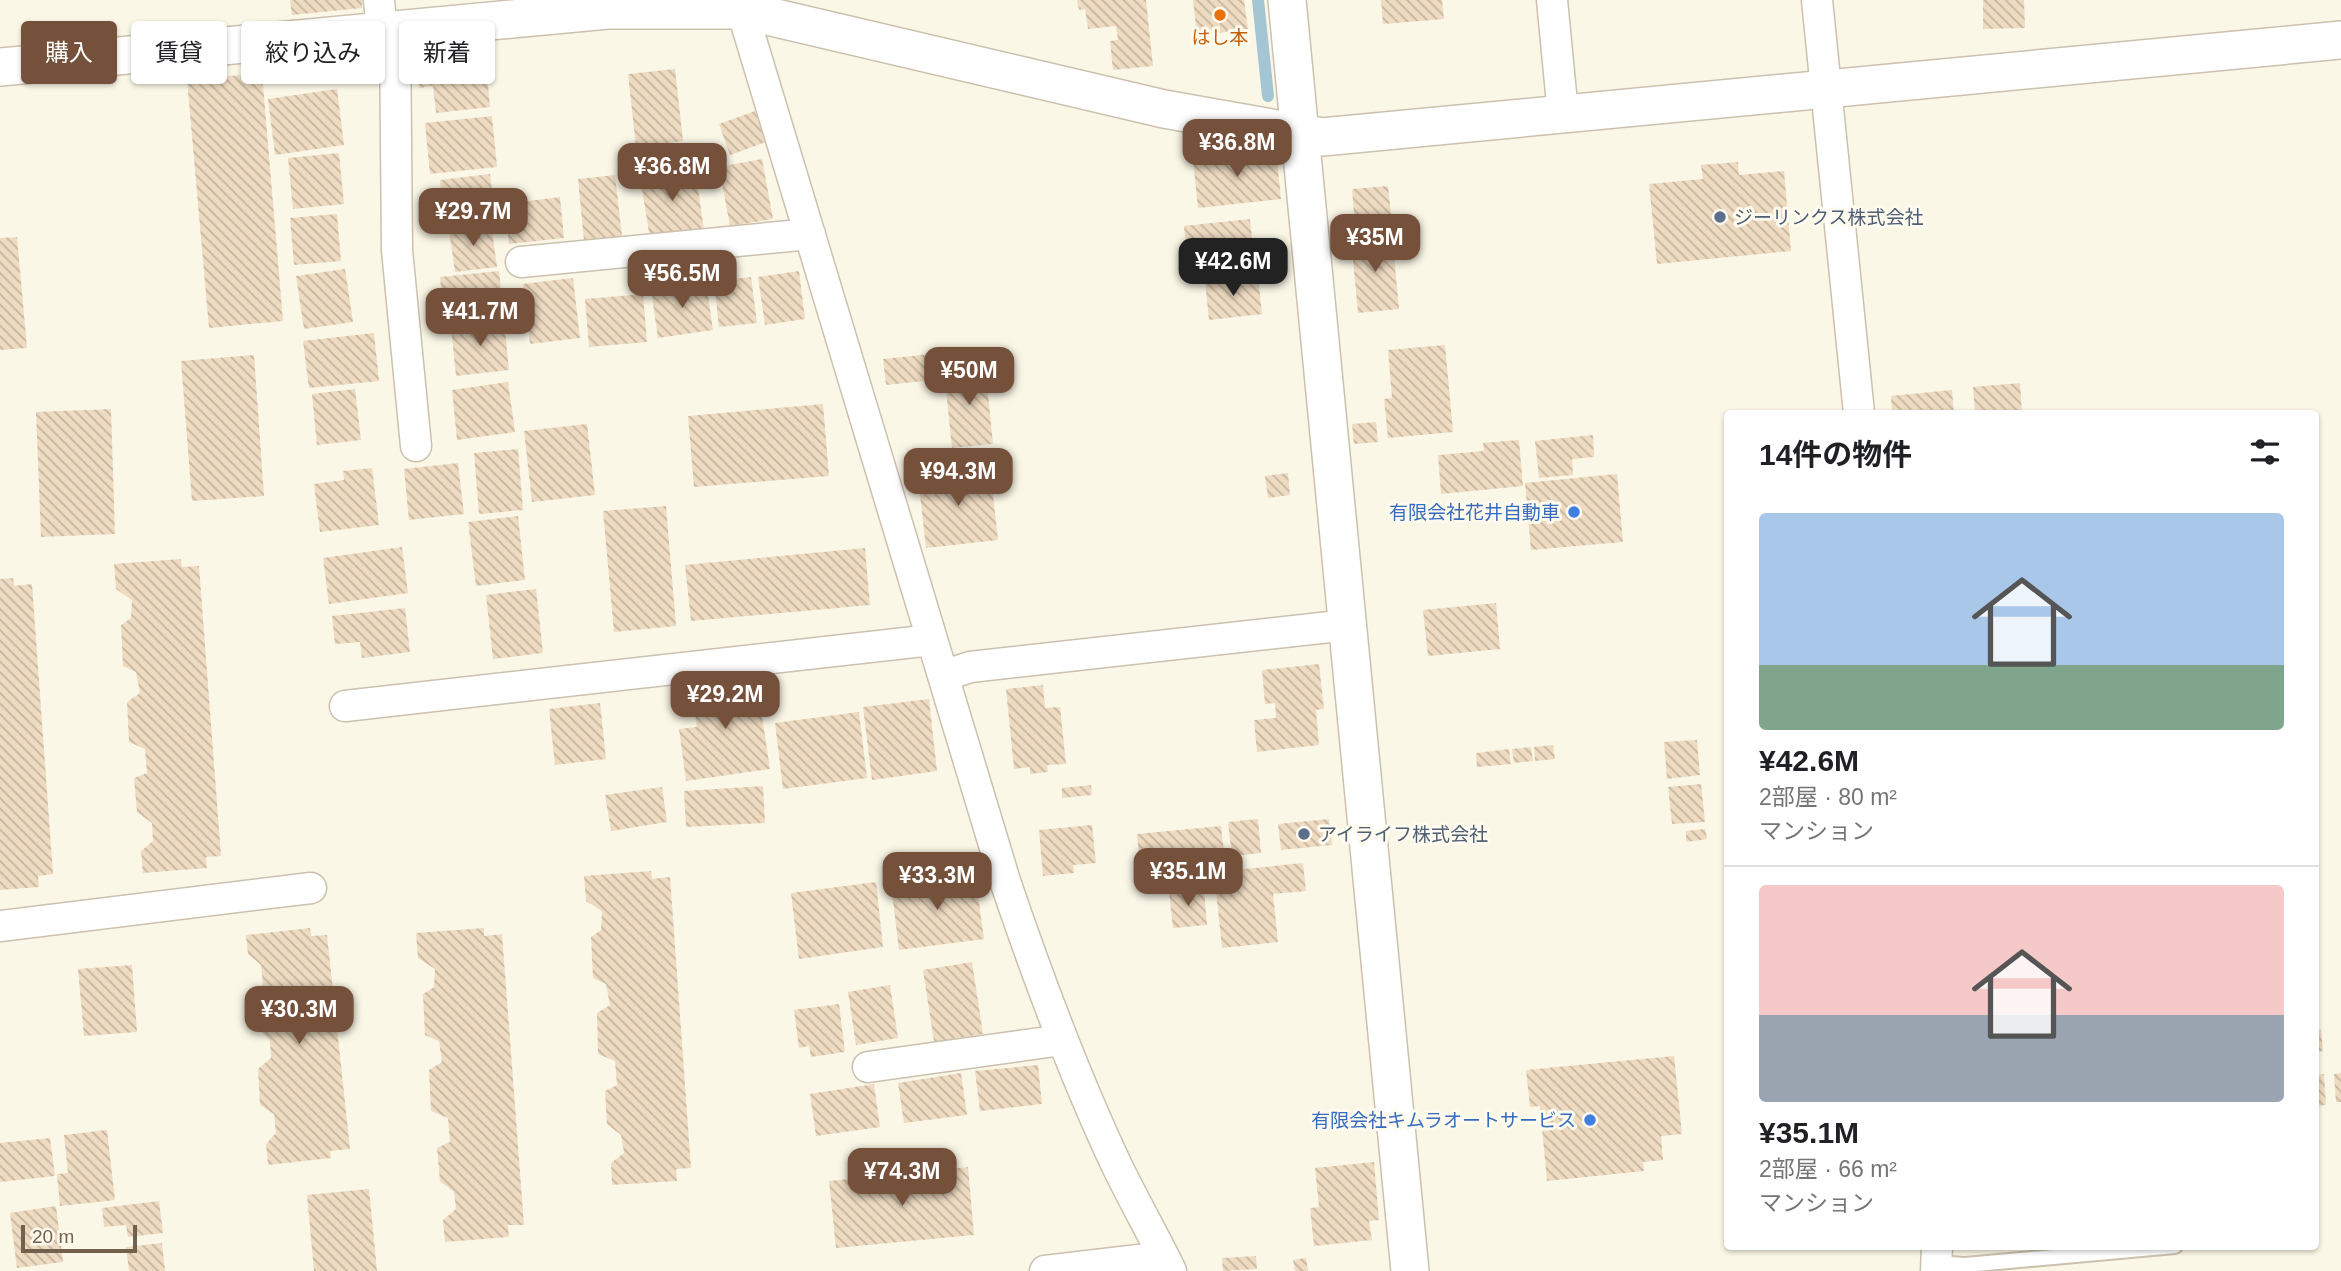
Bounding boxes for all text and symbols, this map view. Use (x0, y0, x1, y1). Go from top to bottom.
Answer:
marker: はし本 (1212, 7, 1228, 23)
chip: 購入 (21, 21, 117, 84)
chip: 賃貸 (131, 21, 227, 84)
chip: 絞り込み (241, 21, 385, 84)
chip: 新着 (399, 21, 495, 84)
place label: はし本 (1191, 27, 1249, 48)
pin: ¥36.8M (1180, 120, 1294, 179)
text: ¥36.8M (1199, 129, 1275, 155)
pin: ¥36.8M (615, 144, 729, 203)
text: ¥36.8M (634, 153, 710, 179)
pin: ¥29.7M (416, 188, 530, 248)
text: ¥29.7M (435, 198, 511, 224)
place label: ジーリンクス株式会社 (1734, 207, 1923, 228)
marker: ジーリンクス株式会社 (1712, 209, 1728, 225)
pin: ¥35M (1334, 215, 1416, 274)
text: ¥35M (1346, 224, 1404, 250)
pin: ¥42.6M (1176, 238, 1290, 298)
text: ¥42.6M (1195, 248, 1271, 274)
pin: ¥56.5M (625, 250, 739, 310)
text: ¥56.5M (644, 260, 720, 286)
pin: ¥41.7M (423, 288, 537, 348)
text: ¥41.7M (442, 298, 518, 324)
pin: ¥50M (928, 348, 1010, 407)
text: ¥50M (940, 357, 998, 383)
icon: filters (2246, 433, 2284, 471)
text: 14件の物件 (1759, 438, 1912, 471)
pin: ¥94.3M (901, 448, 1015, 508)
text: ¥94.3M (920, 458, 996, 484)
place label: 有限会社花井自動車 (1389, 502, 1560, 523)
marker: 有限会社花井自動車 (1566, 504, 1582, 520)
icon: home (1959, 559, 2085, 685)
pin: ¥29.2M (668, 672, 782, 731)
text: ¥29.2M (687, 681, 763, 707)
text: ¥42.6M (1759, 744, 1859, 777)
text: 2部屋 · 80 m² (1759, 784, 1897, 810)
text: マンション (1759, 818, 1874, 844)
place label: アイライフ株式会社 (1318, 824, 1488, 845)
marker: アイライフ株式会社 (1296, 826, 1312, 842)
pin: ¥35.1M (1131, 848, 1245, 908)
pin: ¥33.3M (880, 852, 994, 912)
text: ¥35.1M (1150, 858, 1226, 884)
text: ¥33.3M (899, 862, 975, 888)
icon: home (1959, 931, 2085, 1057)
pin: ¥30.3M (242, 986, 356, 1046)
text: ¥30.3M (261, 996, 337, 1022)
place label: 有限会社キムラオートサービス (1311, 1110, 1576, 1131)
marker: 有限会社キムラオートサービス (1582, 1112, 1598, 1128)
text: ¥35.1M (1759, 1116, 1859, 1149)
pin: ¥74.3M (845, 1148, 959, 1208)
text: 2部屋 · 66 m² (1759, 1156, 1897, 1182)
text: ¥74.3M (864, 1158, 940, 1184)
text: マンション (1759, 1190, 1874, 1216)
scale bar (21, 1222, 136, 1254)
text: 20 m (32, 1226, 74, 1247)

